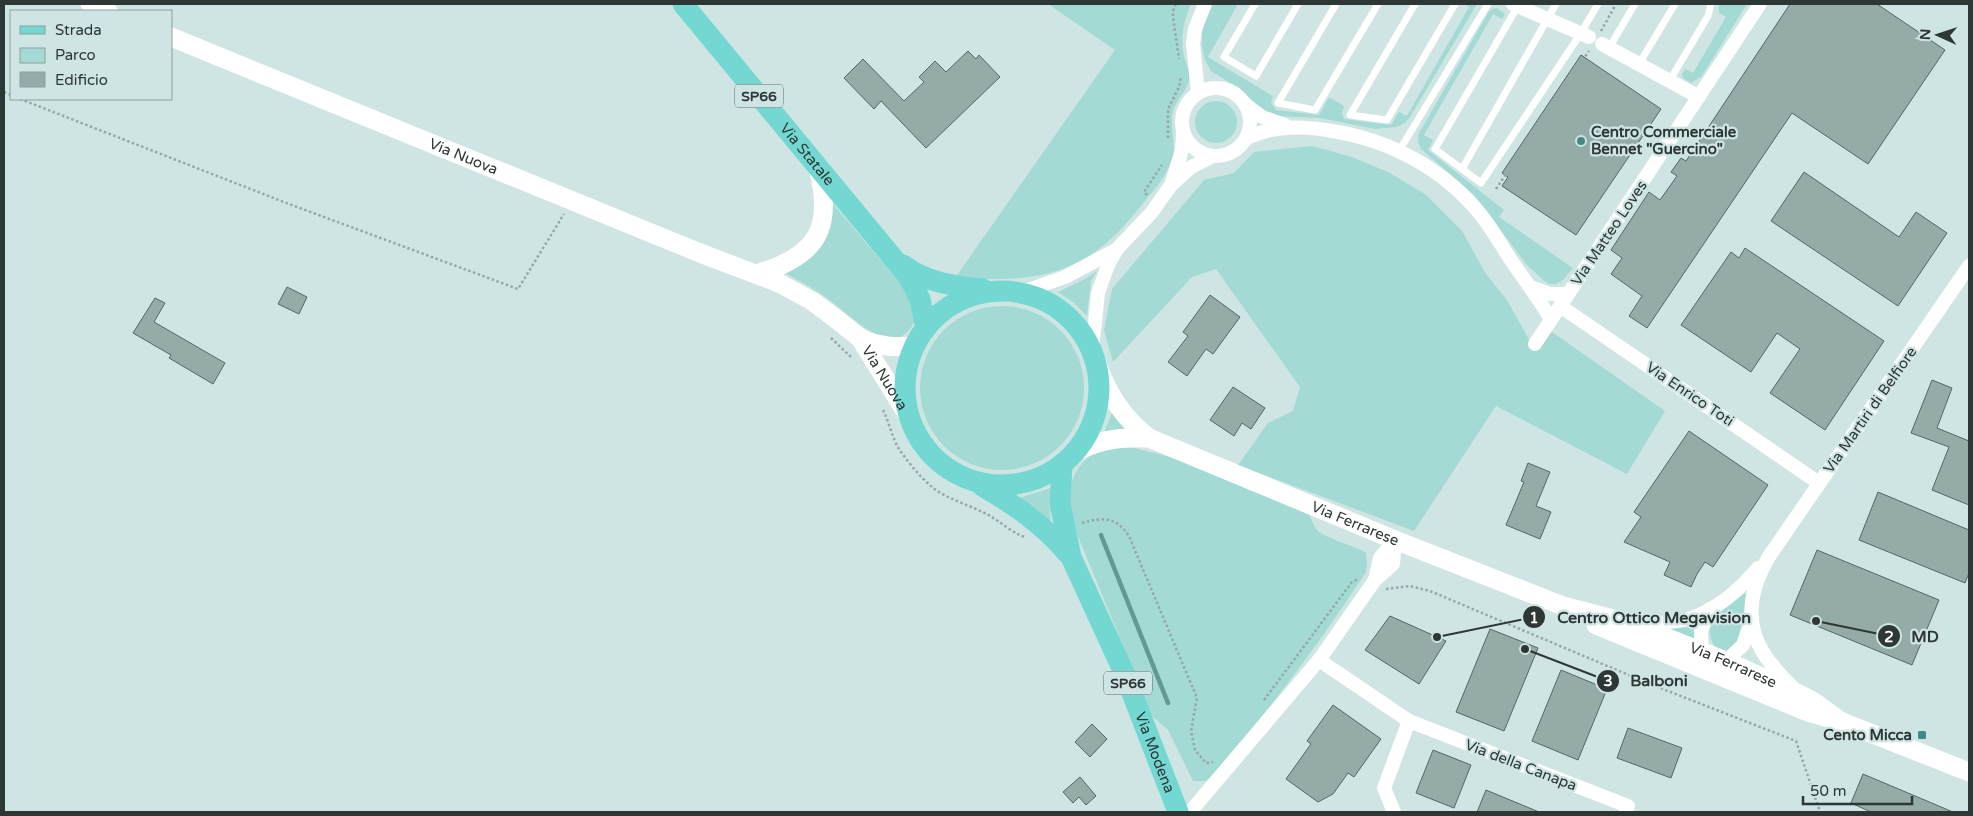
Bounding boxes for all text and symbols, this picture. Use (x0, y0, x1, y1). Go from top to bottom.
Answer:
legend (10, 10, 172, 100)
north arrow (1913, 10, 1963, 60)
text: Strada (55, 21, 102, 39)
text: N (1917, 28, 1934, 40)
text: Parco (55, 46, 96, 64)
text: Edificio (55, 71, 108, 89)
road number: SP66 (735, 84, 783, 108)
street label: Via Statale (776, 119, 838, 189)
place label: Centro Commerciale Bennet "Guercino" (1591, 123, 1737, 158)
street label: Via Nuova (427, 134, 501, 179)
marker: Centro Commerciale Bennet "Guercino" (1575, 135, 1587, 147)
street label: Via Matteo Loves (1567, 177, 1651, 289)
street label: Via Nuova (858, 342, 912, 413)
street label: Via Martiri di Belfiore (1820, 343, 1920, 477)
street label: Via Enrico Toti (1643, 358, 1737, 430)
street label: Via Ferrarese (1309, 497, 1402, 550)
callout: Centro Ottico Megavision (1522, 602, 1761, 633)
text: Centro Ottico Megavision (1557, 608, 1751, 628)
text: 1 (1529, 609, 1539, 627)
callout: MD (1876, 621, 1949, 652)
text: MD (1911, 627, 1939, 647)
text: 2 (1884, 628, 1894, 646)
street label: Via Ferrarese (1687, 639, 1780, 692)
callout: Balboni (1595, 665, 1698, 696)
road number: SP66 (1104, 671, 1152, 694)
text: Balboni (1630, 671, 1688, 691)
text: 3 (1603, 672, 1613, 690)
street label: Via Modena (1131, 709, 1179, 795)
place label: Cento Micca (1823, 726, 1912, 744)
marker: Cento Micca (1916, 729, 1928, 741)
street label: Via della Canapa (1463, 735, 1579, 795)
scale bar (1803, 774, 1912, 806)
text: 50 m (1810, 782, 1847, 800)

